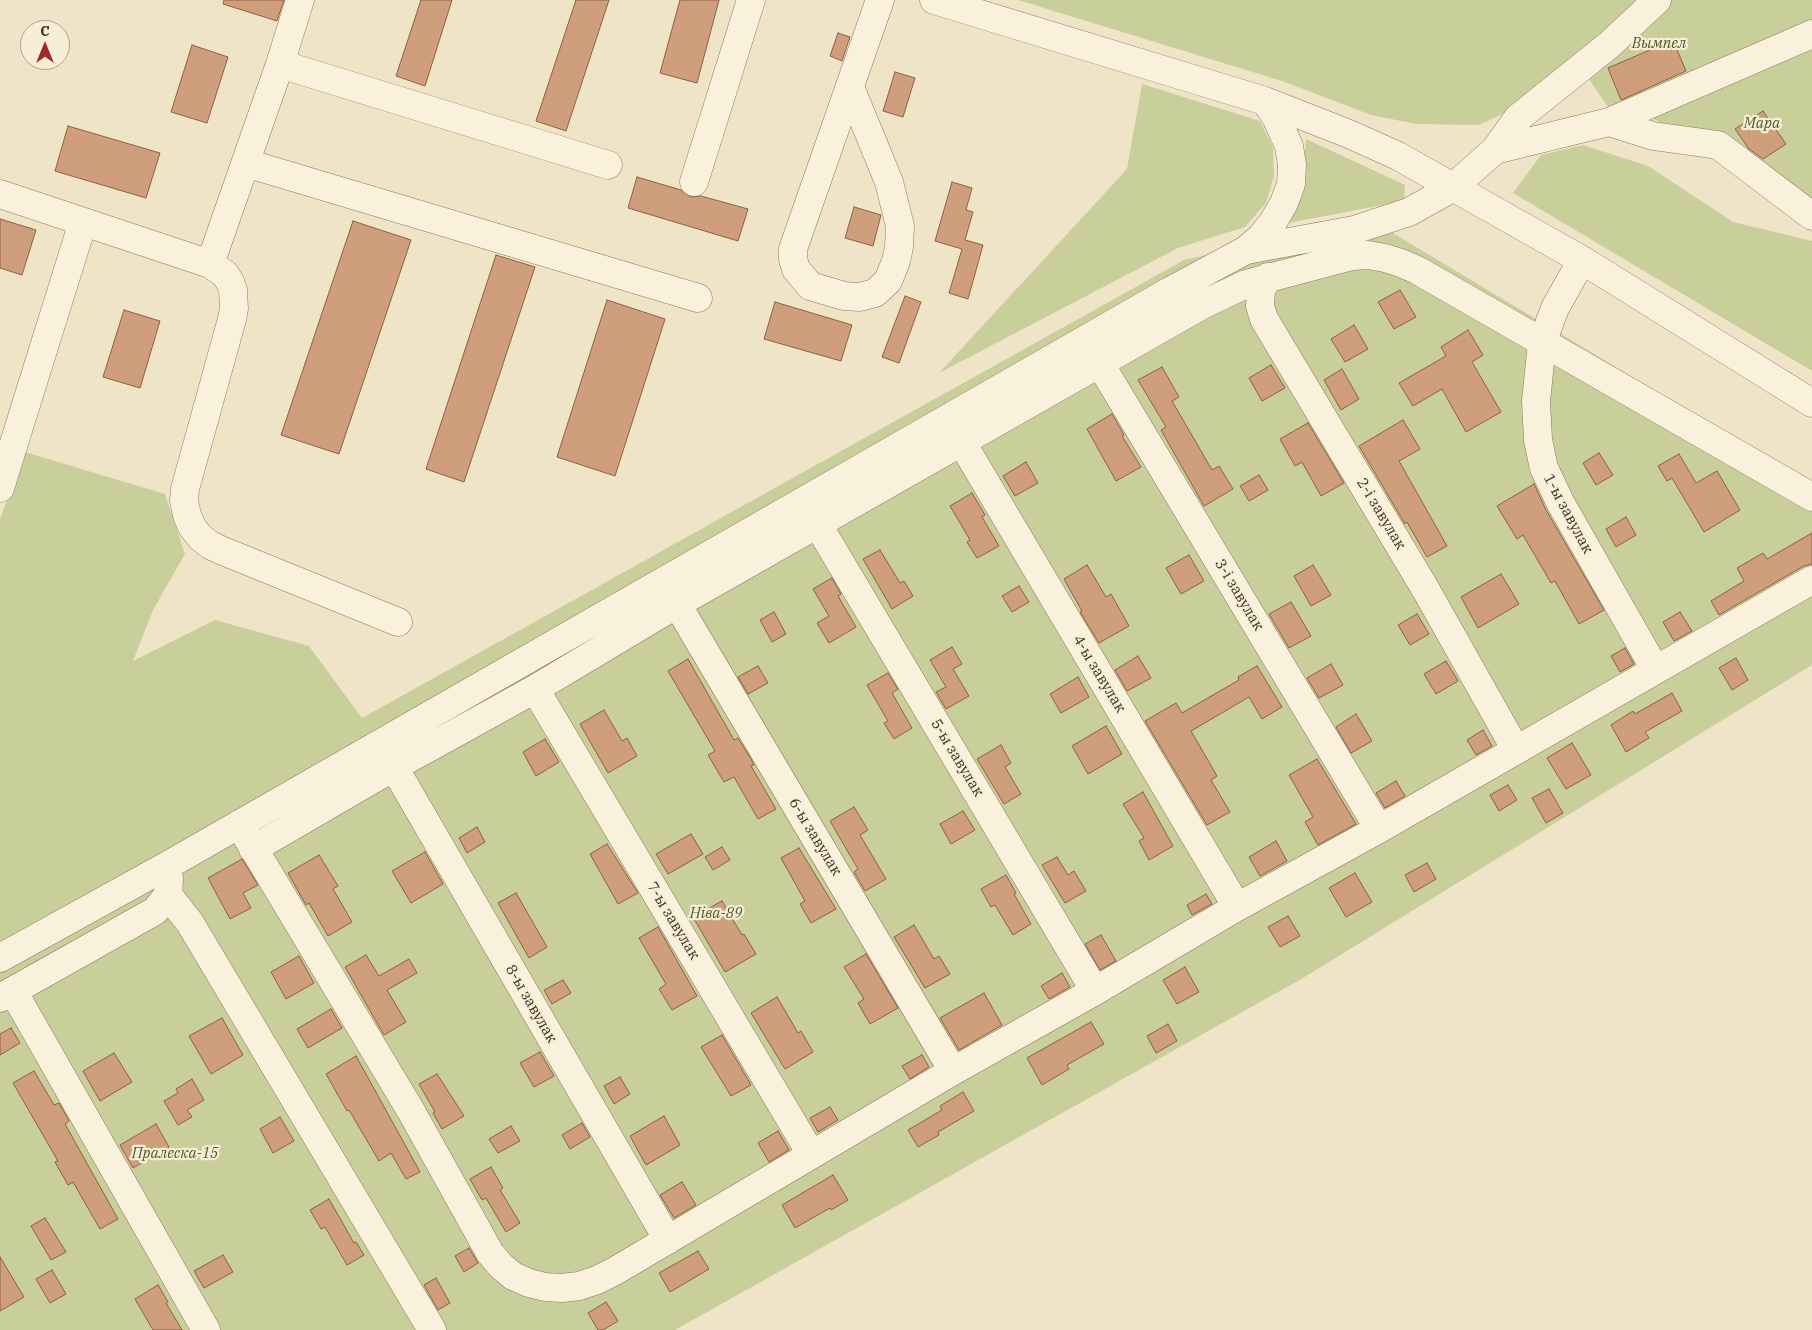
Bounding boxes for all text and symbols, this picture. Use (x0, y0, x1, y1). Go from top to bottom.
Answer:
north arrow (20, 20, 70, 70)
text: С (40, 22, 50, 40)
park label: Вымпел (1632, 35, 1686, 53)
park label: Мара (1744, 115, 1780, 133)
street label: 1-ы завулак (1539, 471, 1597, 557)
street label: 2-і завулак (1353, 475, 1409, 553)
street label: 3-і завулак (1211, 556, 1267, 634)
street label: 4-ы завулак (1069, 632, 1129, 716)
street label: 5-ы завулак (927, 716, 987, 800)
street label: 6-ы завулак (785, 795, 845, 879)
street label: 7-ы завулак (643, 879, 703, 963)
park label: Ніва-89 (690, 905, 742, 923)
street label: 8-ы завулак (501, 962, 561, 1046)
park label: Пралеска-15 (132, 1145, 218, 1163)

